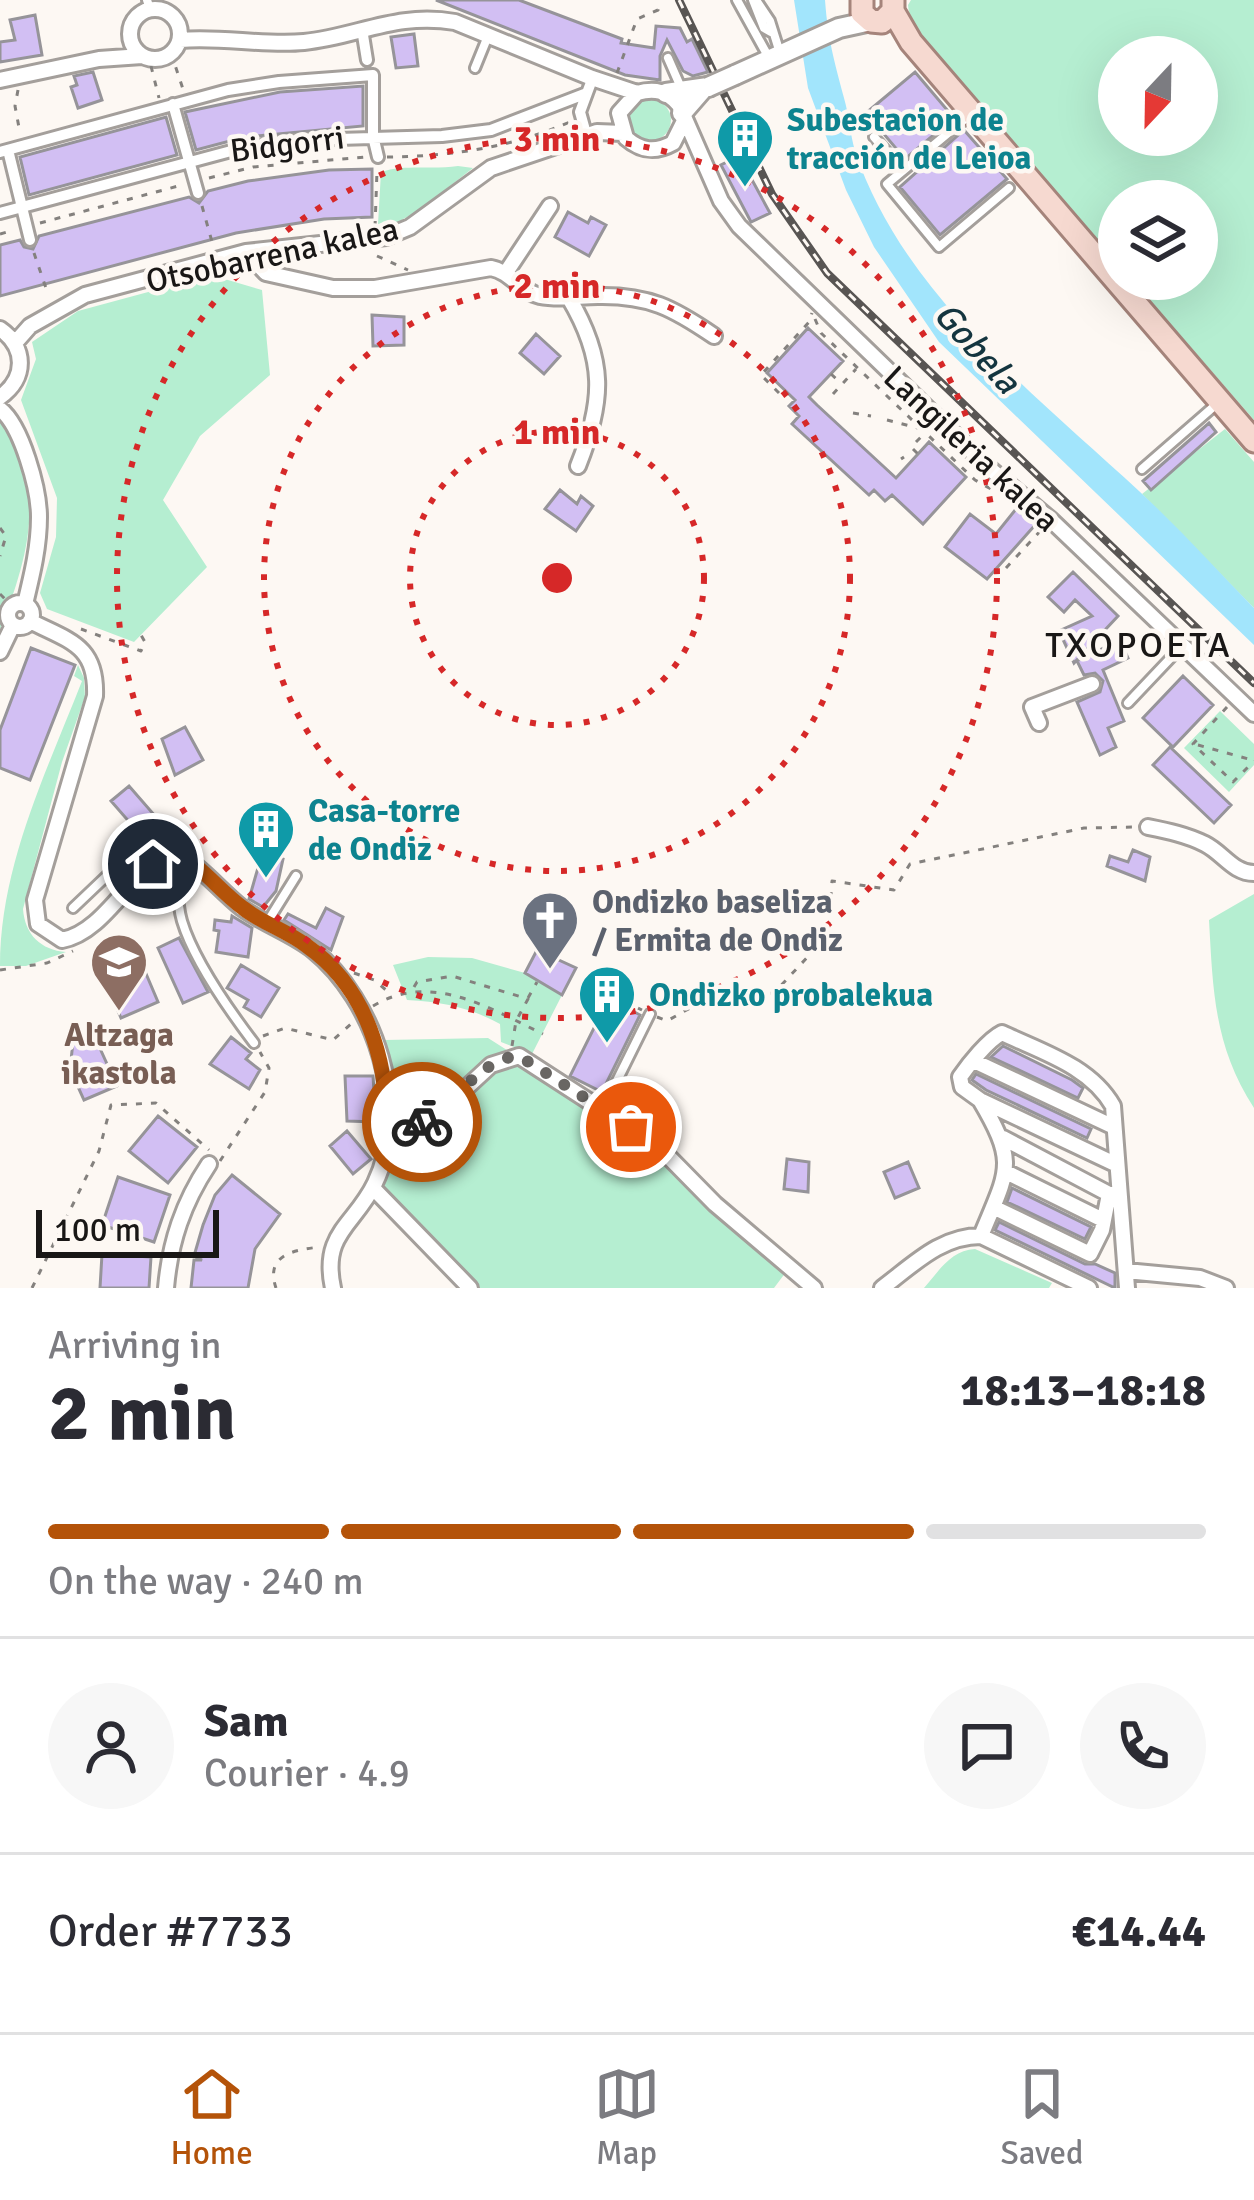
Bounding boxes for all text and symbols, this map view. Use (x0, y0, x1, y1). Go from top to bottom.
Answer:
north arrow (1098, 36, 1218, 156)
map controls (1098, 36, 1218, 300)
place label: Subestacion de tracción de Leioa (786, 100, 1031, 179)
building icon: Subestacion de tracción de Leioa (714, 107, 776, 189)
street label: Bidgorri (228, 117, 347, 172)
text: 3 min (514, 117, 600, 162)
button: layers (1098, 180, 1218, 300)
street label: Otsobarrena kalea (142, 209, 402, 302)
text: 2 min (514, 264, 600, 309)
water label: Gobela (924, 293, 1031, 404)
street label: Langileria kalea (875, 357, 1067, 541)
text: 1 min (514, 410, 600, 455)
centre of rings (536, 557, 578, 599)
district label: TXOPOETA (1045, 623, 1233, 668)
place label: Casa-torre de Ondiz (308, 791, 460, 870)
building icon: Casa-torre de Ondiz (235, 798, 297, 880)
pin (102, 813, 204, 915)
icon: home (120, 831, 186, 897)
place label: Ondizko baseliza / Ermita de Ondiz (592, 882, 843, 961)
church icon: Ondizko baseliza / Ermita de Ondiz (519, 889, 581, 971)
school or university icon: Altzaga ikastola (88, 931, 150, 1013)
building icon: Ondizko probalekua (576, 963, 638, 1045)
place label: Ondizko probalekua (649, 975, 933, 1016)
place label: Altzaga ikastola (61, 1015, 177, 1094)
courier (362, 1062, 482, 1182)
pin (580, 1076, 682, 1178)
icon: bike (389, 1089, 455, 1155)
icon: bag (598, 1094, 664, 1160)
scale bar (36, 1204, 219, 1257)
text: 100 m (54, 1210, 141, 1251)
text: Arriving in (48, 1321, 222, 1369)
text: 18:13–18:18 (960, 1363, 1206, 1418)
text: 2 min (48, 1366, 236, 1462)
text: On the way · 240 m (48, 1557, 364, 1605)
button: person (48, 1683, 174, 1809)
button: chat (924, 1683, 1050, 1809)
button: phone (1080, 1683, 1206, 1809)
text: Sam (204, 1694, 289, 1749)
text: Courier · 4.9 (204, 1749, 410, 1797)
text: Order #7733 (48, 1904, 293, 1959)
text: €14.44 (1072, 1904, 1206, 1959)
tab: Home (170, 2061, 253, 2174)
tab: Map (594, 2061, 660, 2174)
tab: Saved (1000, 2061, 1084, 2174)

